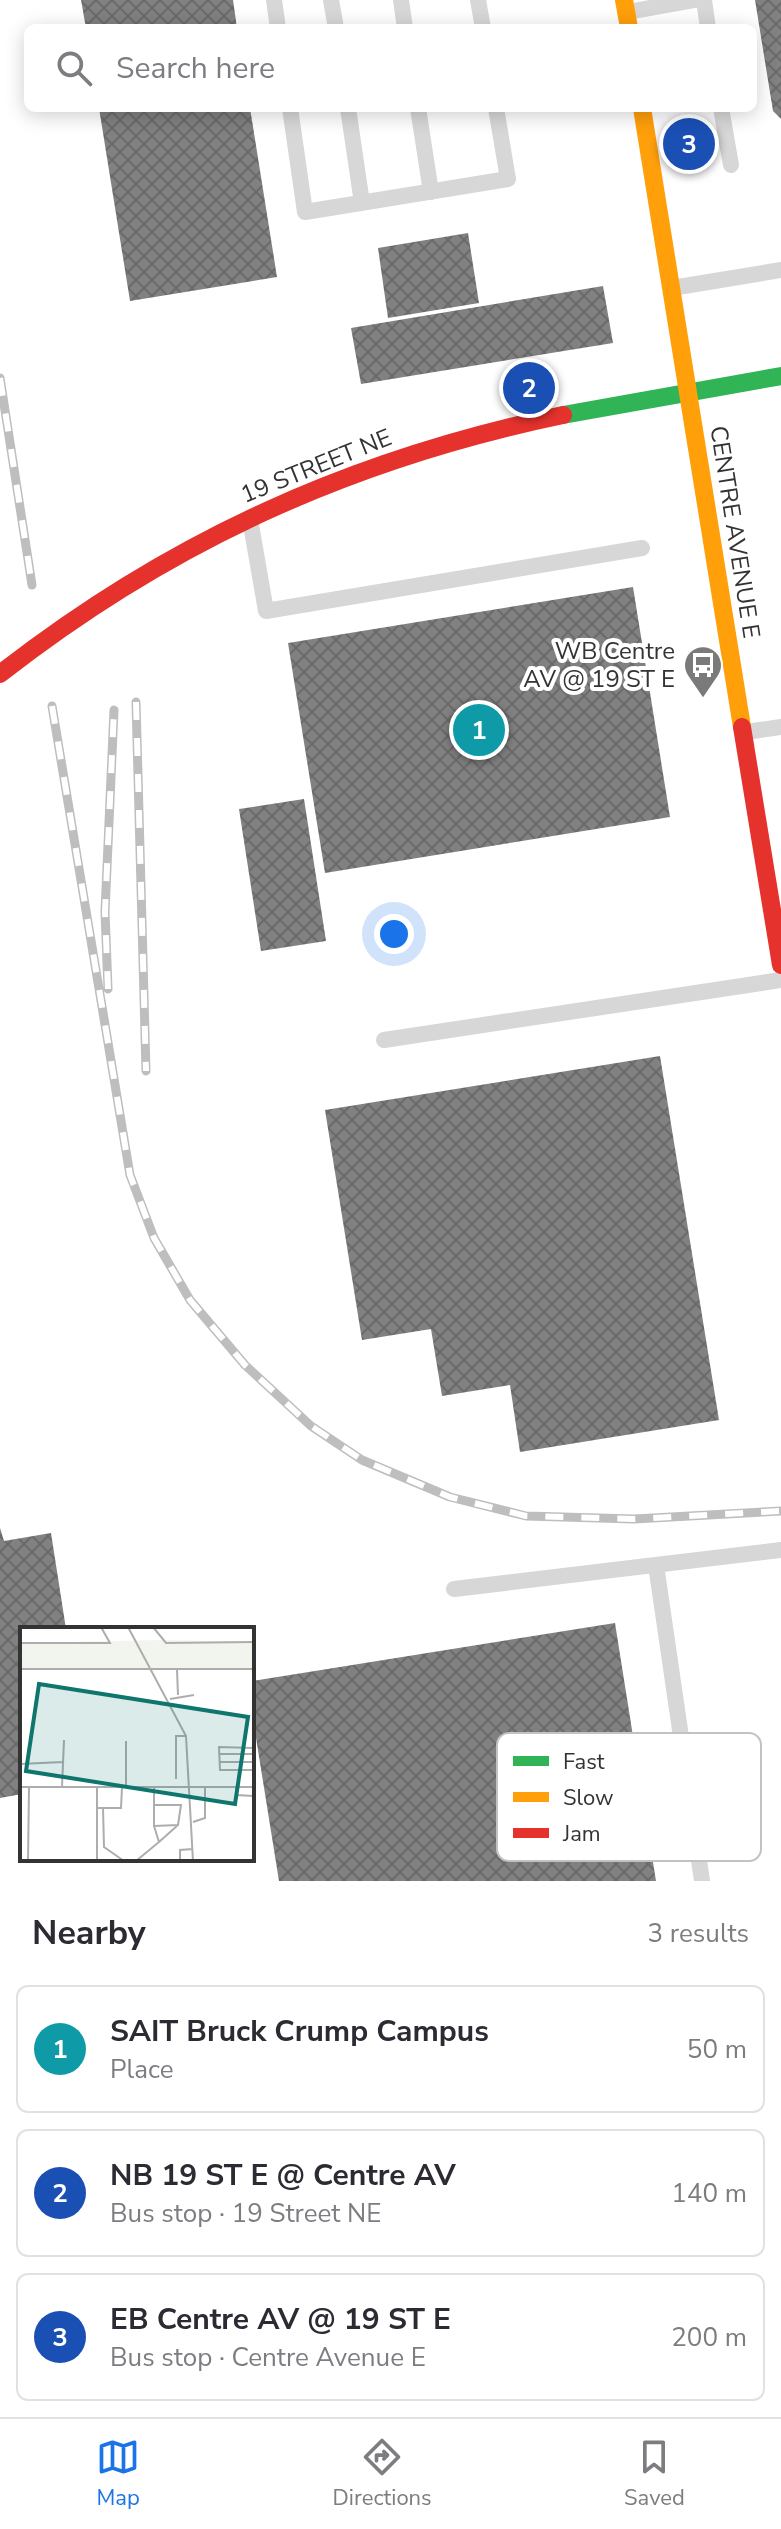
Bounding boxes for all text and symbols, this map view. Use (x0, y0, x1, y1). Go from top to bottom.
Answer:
search box (24, 24, 757, 112)
icon: search (52, 46, 96, 90)
text: Search here (116, 48, 275, 89)
pin: 3 (663, 114, 715, 174)
pin: 2 (503, 358, 555, 418)
street label: 19 STREET NE (236, 421, 396, 511)
street label: CENTRE AVENUE E (702, 423, 768, 641)
place label: WB Centre AV @ 19 ST E (523, 635, 675, 695)
bus stop icon: WB Centre AV @ 19 ST E (682, 644, 724, 699)
pin: 1 (453, 700, 505, 760)
your location (374, 914, 414, 954)
inset map (20, 1627, 254, 1861)
legend (497, 1733, 761, 1861)
text: Fast (563, 1747, 605, 1777)
text: Slow (563, 1783, 614, 1813)
text: Jam (562, 1819, 601, 1849)
text: Nearby (32, 1910, 146, 1956)
text: 3 results (648, 1916, 749, 1951)
text: SAIT Bruck Crump Campus (110, 2011, 489, 2052)
text: 1 (52, 2032, 68, 2067)
text: 50 m (687, 2032, 747, 2067)
text: Place (110, 2052, 174, 2087)
text: NB 19 ST E @ Centre AV (110, 2155, 456, 2196)
text: 2 (52, 2176, 68, 2211)
text: 140 m (671, 2176, 747, 2211)
text: Bus stop · 19 Street NE (110, 2196, 382, 2231)
text: EB Centre AV @ 19 ST E (110, 2299, 451, 2340)
text: 3 (52, 2320, 68, 2355)
text: 200 m (671, 2320, 747, 2355)
text: Bus stop · Centre Avenue E (110, 2340, 426, 2375)
tab: Map (96, 2435, 140, 2513)
tab: Directions (333, 2435, 432, 2513)
tab: Saved (624, 2435, 685, 2513)

